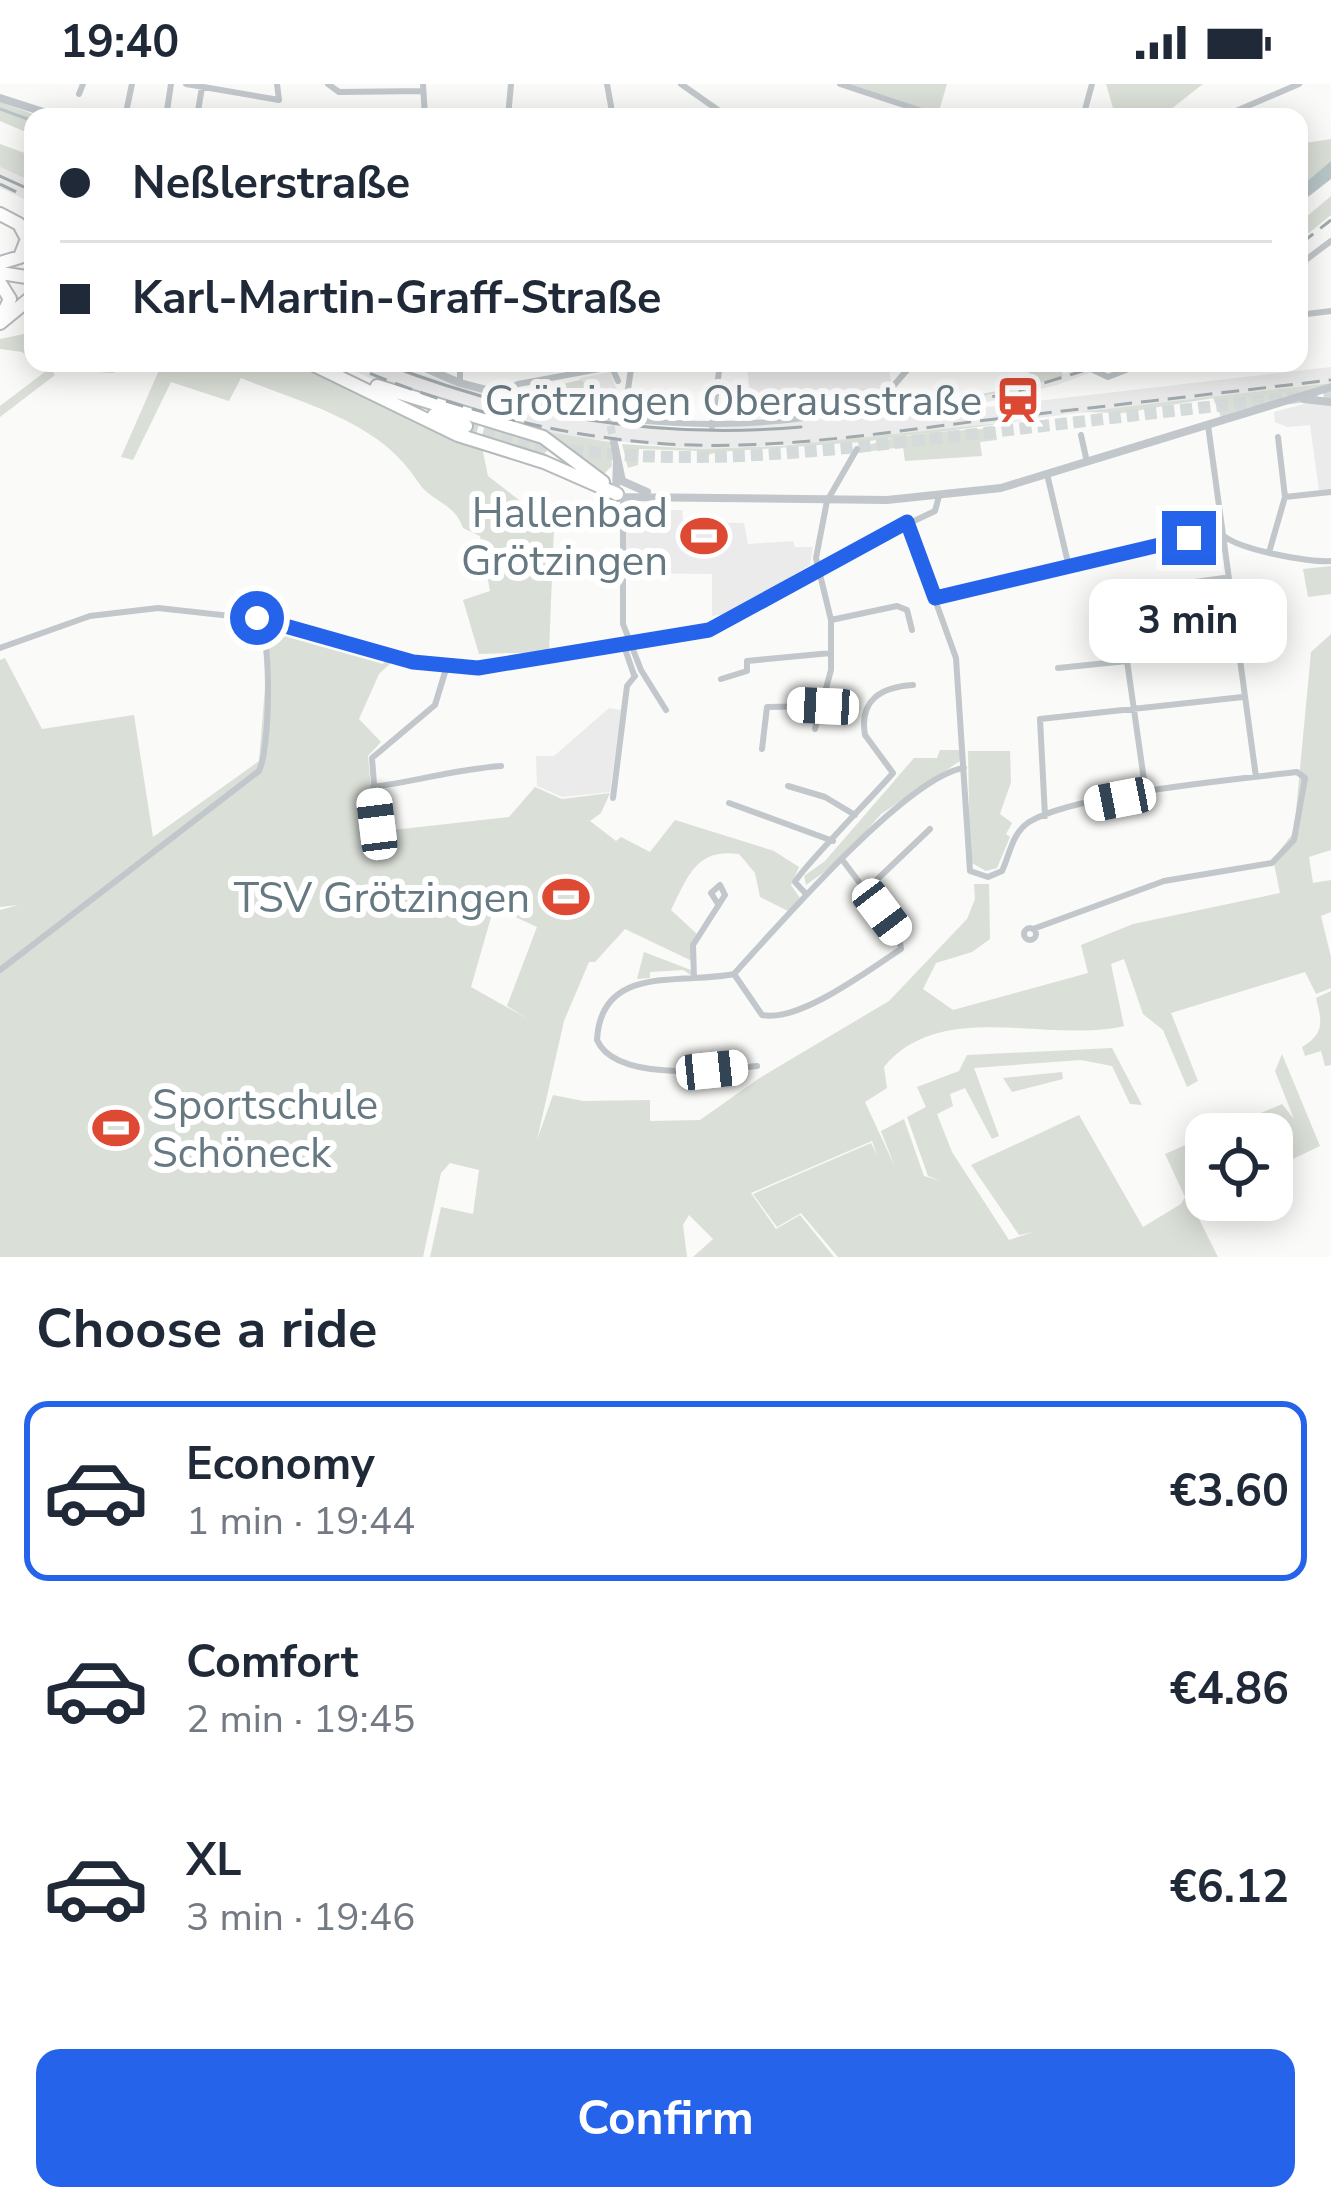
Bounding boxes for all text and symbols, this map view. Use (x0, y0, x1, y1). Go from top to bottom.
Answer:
text: 19:40 (60, 12, 179, 73)
text: Neßlerstraße (132, 153, 410, 214)
text: Karl-Martin-Graff-Straße (132, 268, 661, 329)
place label: Grötzingen Oberausstraße (484, 373, 982, 430)
station icon: Grötzingen Oberausstraße (993, 375, 1043, 425)
place label: Hallenbad Grötzingen (461, 485, 668, 590)
sports icon: Hallenbad Grötzingen (679, 511, 729, 561)
route end (1162, 511, 1216, 565)
callout: 3 min (1090, 580, 1288, 664)
route start (230, 591, 284, 645)
text: 3 min (1138, 594, 1238, 647)
car (786, 686, 860, 726)
car (1081, 774, 1159, 824)
car (355, 786, 399, 862)
place label: TSV Grötzingen (234, 870, 530, 927)
sports icon: TSV Grötzingen (541, 872, 591, 922)
car (846, 872, 918, 952)
car (674, 1048, 750, 1092)
place label: Sportschule Schöneck (152, 1077, 378, 1182)
sports icon: Sportschule Schöneck (91, 1103, 141, 1153)
map controls (1185, 1113, 1293, 1221)
button: locate (1185, 1113, 1293, 1221)
text: Choose a ride (36, 1292, 377, 1366)
text: Economy (186, 1434, 375, 1495)
icon: car (42, 1437, 150, 1545)
text: €3.60 (1170, 1461, 1289, 1522)
text: 1 min · 19:44 (186, 1495, 415, 1548)
text: Comfort (186, 1632, 358, 1693)
icon: car (42, 1635, 150, 1743)
text: €4.86 (1170, 1659, 1289, 1720)
text: 2 min · 19:45 (186, 1693, 415, 1746)
text: XL (186, 1830, 242, 1891)
icon: car (42, 1833, 150, 1941)
text: €6.12 (1170, 1857, 1289, 1918)
text: 3 min · 19:46 (186, 1891, 415, 1944)
button: Confirm (36, 2049, 1295, 2187)

